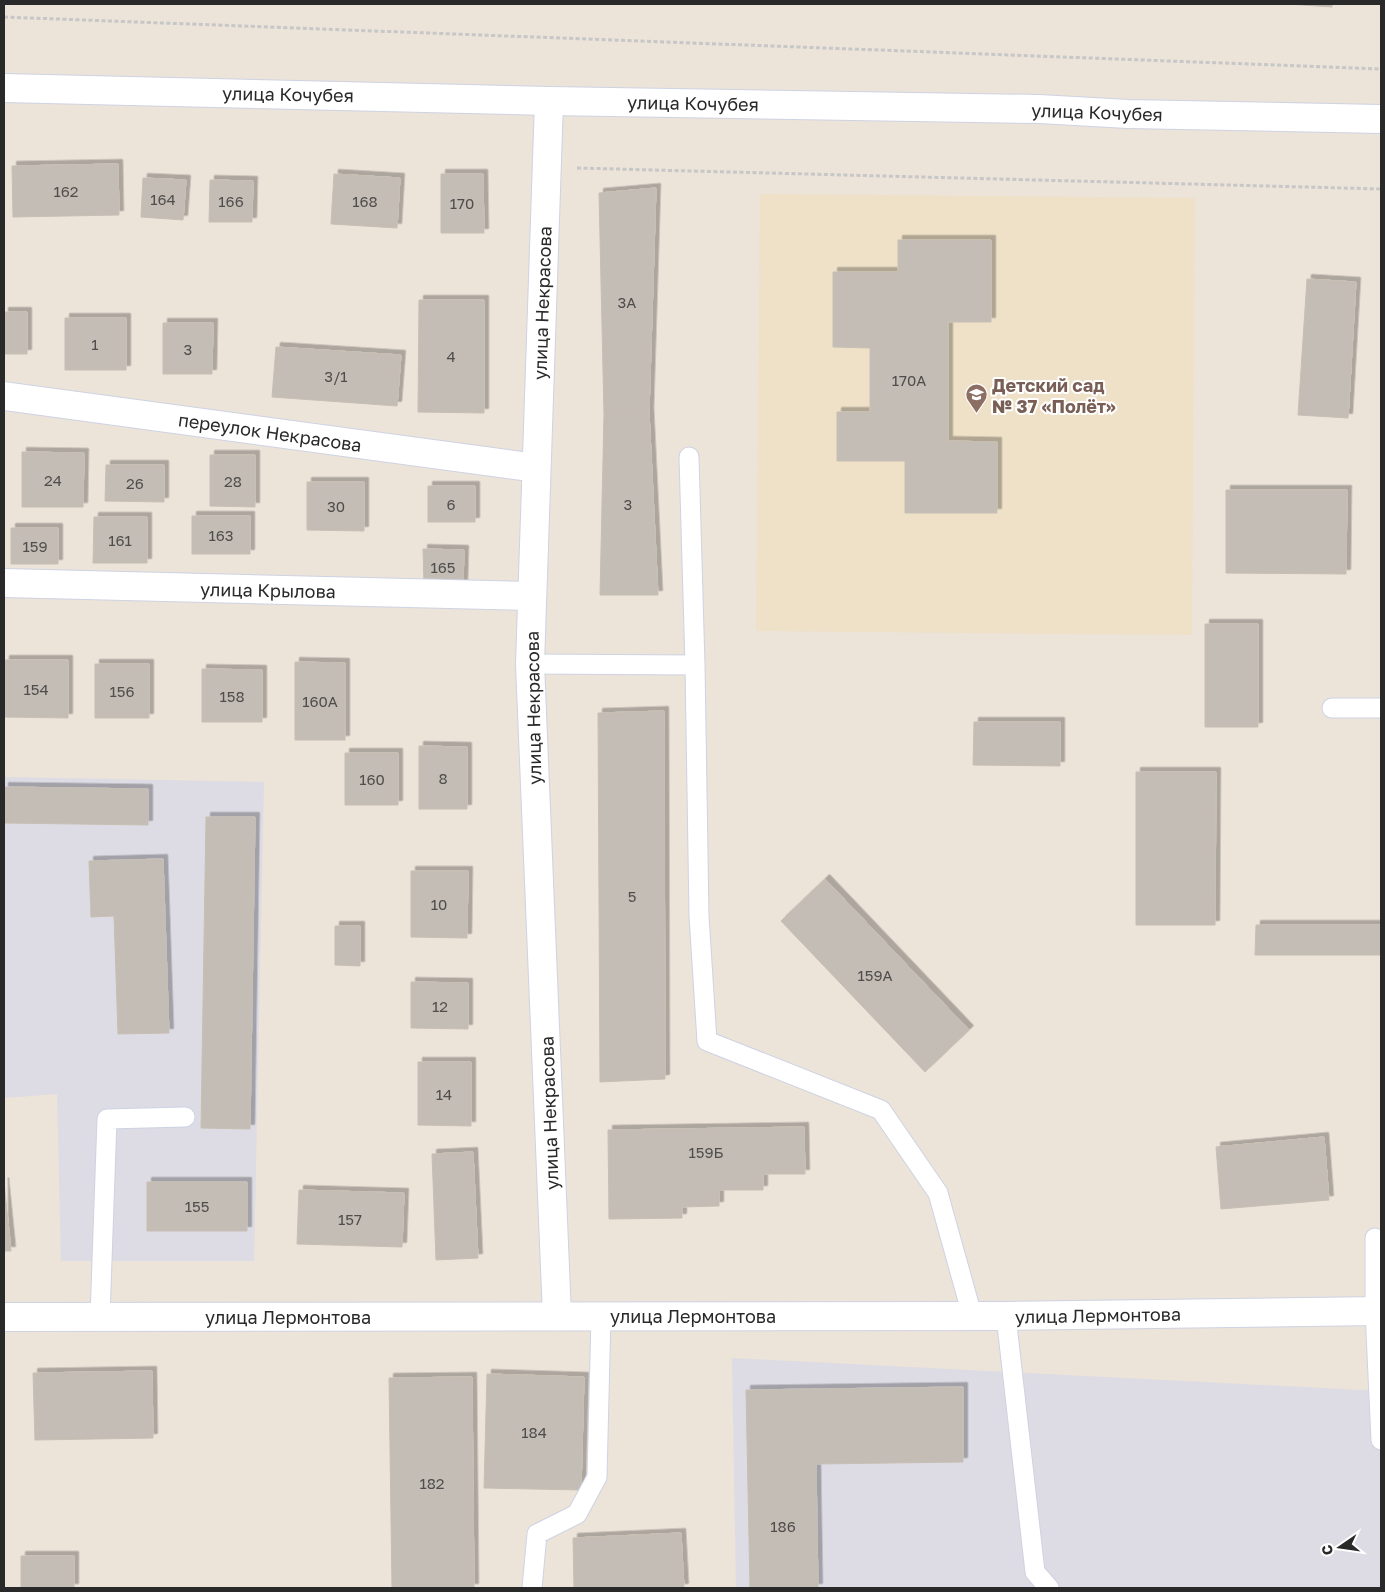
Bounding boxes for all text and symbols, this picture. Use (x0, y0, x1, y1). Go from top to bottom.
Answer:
street label: улица Кочубея (222, 82, 354, 106)
street label: улица Кочубея (627, 91, 759, 115)
street label: улица Кочубея (1031, 99, 1163, 125)
house number: 162 (53, 182, 79, 200)
house number: 164 (150, 190, 176, 208)
house number: 166 (218, 192, 244, 210)
house number: 168 (352, 192, 378, 210)
house number: 170 (450, 194, 474, 212)
street label: улица Некрасова (528, 226, 556, 380)
house number: 3А (618, 293, 636, 311)
house number: 1 (91, 335, 99, 353)
house number: 3 (184, 340, 192, 358)
house number: 4 (446, 347, 456, 365)
house number: 3/1 (324, 367, 348, 385)
house number: 170А (892, 371, 926, 389)
place label: Детский сад № 37 «Полёт» (992, 374, 1116, 417)
school or university icon: Детский сад № 37 «Полёт» (964, 383, 988, 414)
street label: переулок Некрасова (177, 408, 363, 456)
house number: 24 (44, 471, 62, 489)
house number: 28 (224, 472, 242, 490)
house number: 26 (126, 474, 144, 492)
house number: 6 (446, 495, 456, 513)
house number: 3 (624, 495, 632, 513)
house number: 30 (327, 497, 345, 515)
house number: 163 (208, 526, 234, 544)
house number: 161 (108, 531, 132, 549)
house number: 159 (22, 537, 48, 555)
house number: 165 (430, 558, 456, 576)
street label: улица Крылова (200, 578, 336, 602)
street label: улица Некрасова (521, 631, 545, 785)
house number: 154 (23, 680, 49, 698)
house number: 156 (109, 682, 135, 700)
house number: 158 (219, 687, 245, 705)
house number: 160А (302, 692, 338, 710)
house number: 8 (438, 769, 448, 787)
house number: 160 (359, 770, 385, 788)
house number: 5 (628, 887, 636, 905)
house number: 10 (431, 895, 447, 913)
house number: 159А (857, 966, 893, 984)
house number: 12 (432, 997, 448, 1015)
street label: улица Некрасова (535, 1036, 563, 1190)
house number: 14 (436, 1085, 452, 1103)
house number: 159Б (688, 1143, 724, 1161)
house number: 155 (185, 1197, 209, 1215)
house number: 157 (338, 1210, 362, 1228)
street label: улица Лермонтова (1015, 1303, 1181, 1327)
street label: улица Лермонтова (610, 1305, 776, 1327)
street label: улица Лермонтова (205, 1306, 371, 1328)
house number: 184 (521, 1423, 547, 1441)
house number: 182 (419, 1474, 445, 1492)
house number: 186 (770, 1517, 796, 1535)
north arrow (1315, 1522, 1365, 1572)
text: С (1317, 1543, 1336, 1557)

